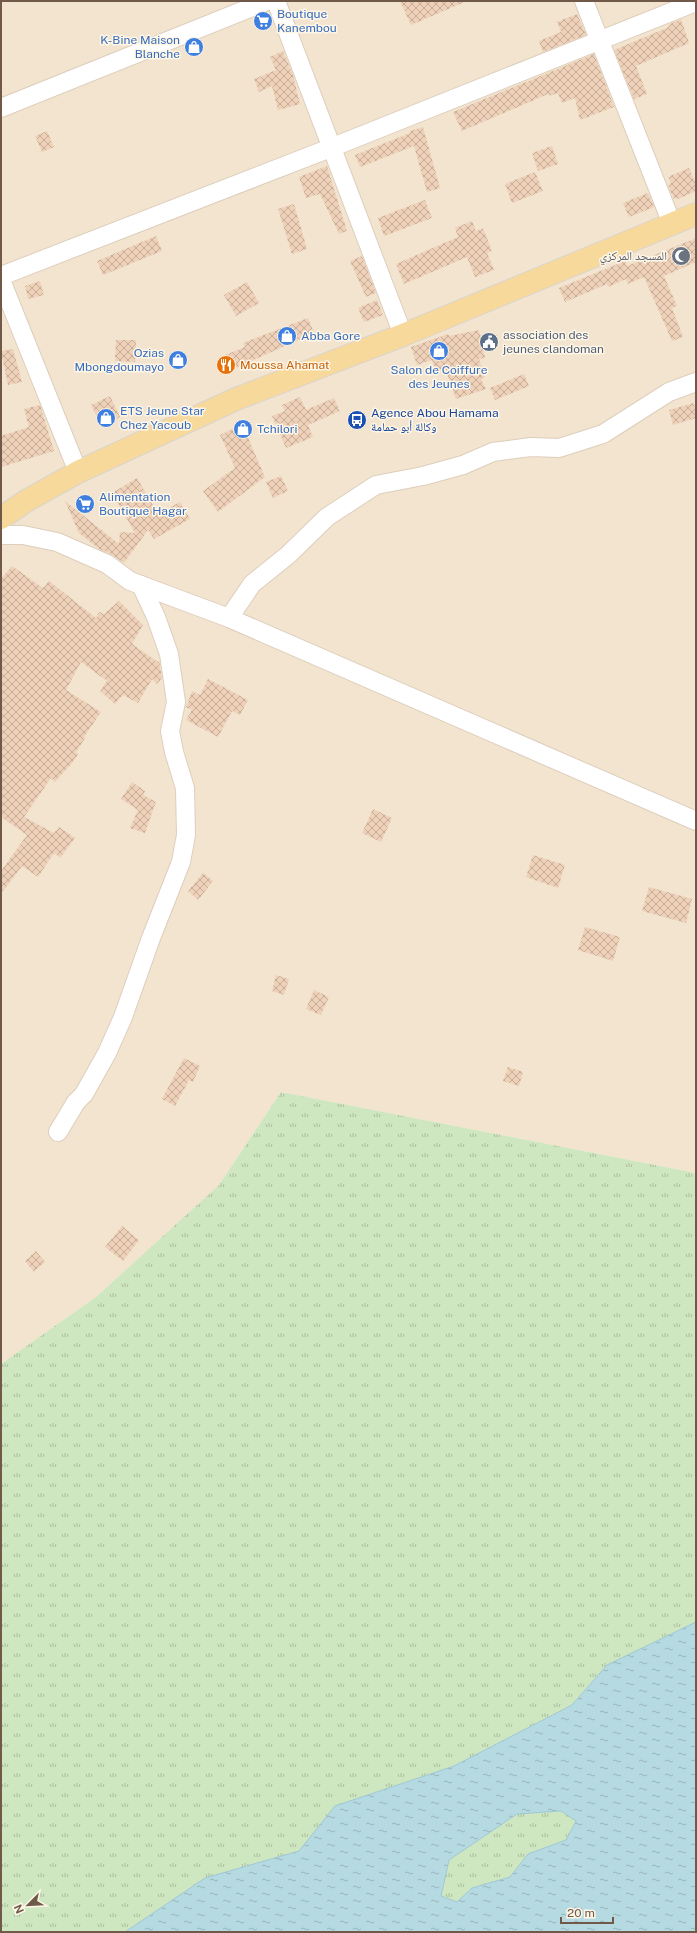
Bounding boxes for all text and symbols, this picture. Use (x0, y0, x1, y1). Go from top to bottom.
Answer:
place label: Boutique Kanembou (277, 7, 337, 35)
supermarket icon: Boutique Kanembou (252, 10, 274, 32)
place label: K-Bine Maison Blanche (100, 33, 180, 61)
shop icon: K-Bine Maison Blanche (183, 36, 205, 58)
mosque icon: المسجد المركزي (670, 245, 692, 267)
place label: المسجد المركزي (600, 249, 667, 266)
shop icon: Abba Gore (276, 325, 298, 347)
place label: association des jeunes clandoman (502, 328, 604, 356)
place label: Abba Gore (301, 329, 360, 343)
public building icon: association des jeunes clandoman (478, 331, 500, 353)
shop icon: Salon de Coiffure des Jeunes (428, 340, 450, 362)
place label: Ozias Mbongdoumayo (74, 346, 164, 374)
shop icon: Ozias Mbongdoumayo (167, 349, 189, 371)
restaurant icon: Moussa Ahamat (215, 354, 237, 376)
place label: Moussa Ahamat (240, 358, 330, 372)
place label: Salon de Coiffure des Jeunes (391, 363, 488, 391)
place label: ETS Jeune Star Chez Yacoub (120, 404, 205, 432)
place label: Agence Abou Hamama وكالة أبو حمامة (371, 406, 499, 434)
shop icon: ETS Jeune Star Chez Yacoub (95, 407, 117, 429)
bus stop icon: Agence Abou Hamama وكالة أبو حمامة (346, 409, 368, 431)
shop icon: Tchilori (232, 418, 254, 440)
place label: Tchilori (257, 422, 298, 436)
place label: Alimentation Boutique Hagar (99, 490, 187, 518)
supermarket icon: Alimentation Boutique Hagar (74, 493, 96, 515)
north arrow (8, 1885, 48, 1925)
scale bar (561, 1899, 613, 1925)
text: N (12, 1903, 26, 1915)
text: 20 m (567, 1906, 595, 1920)

